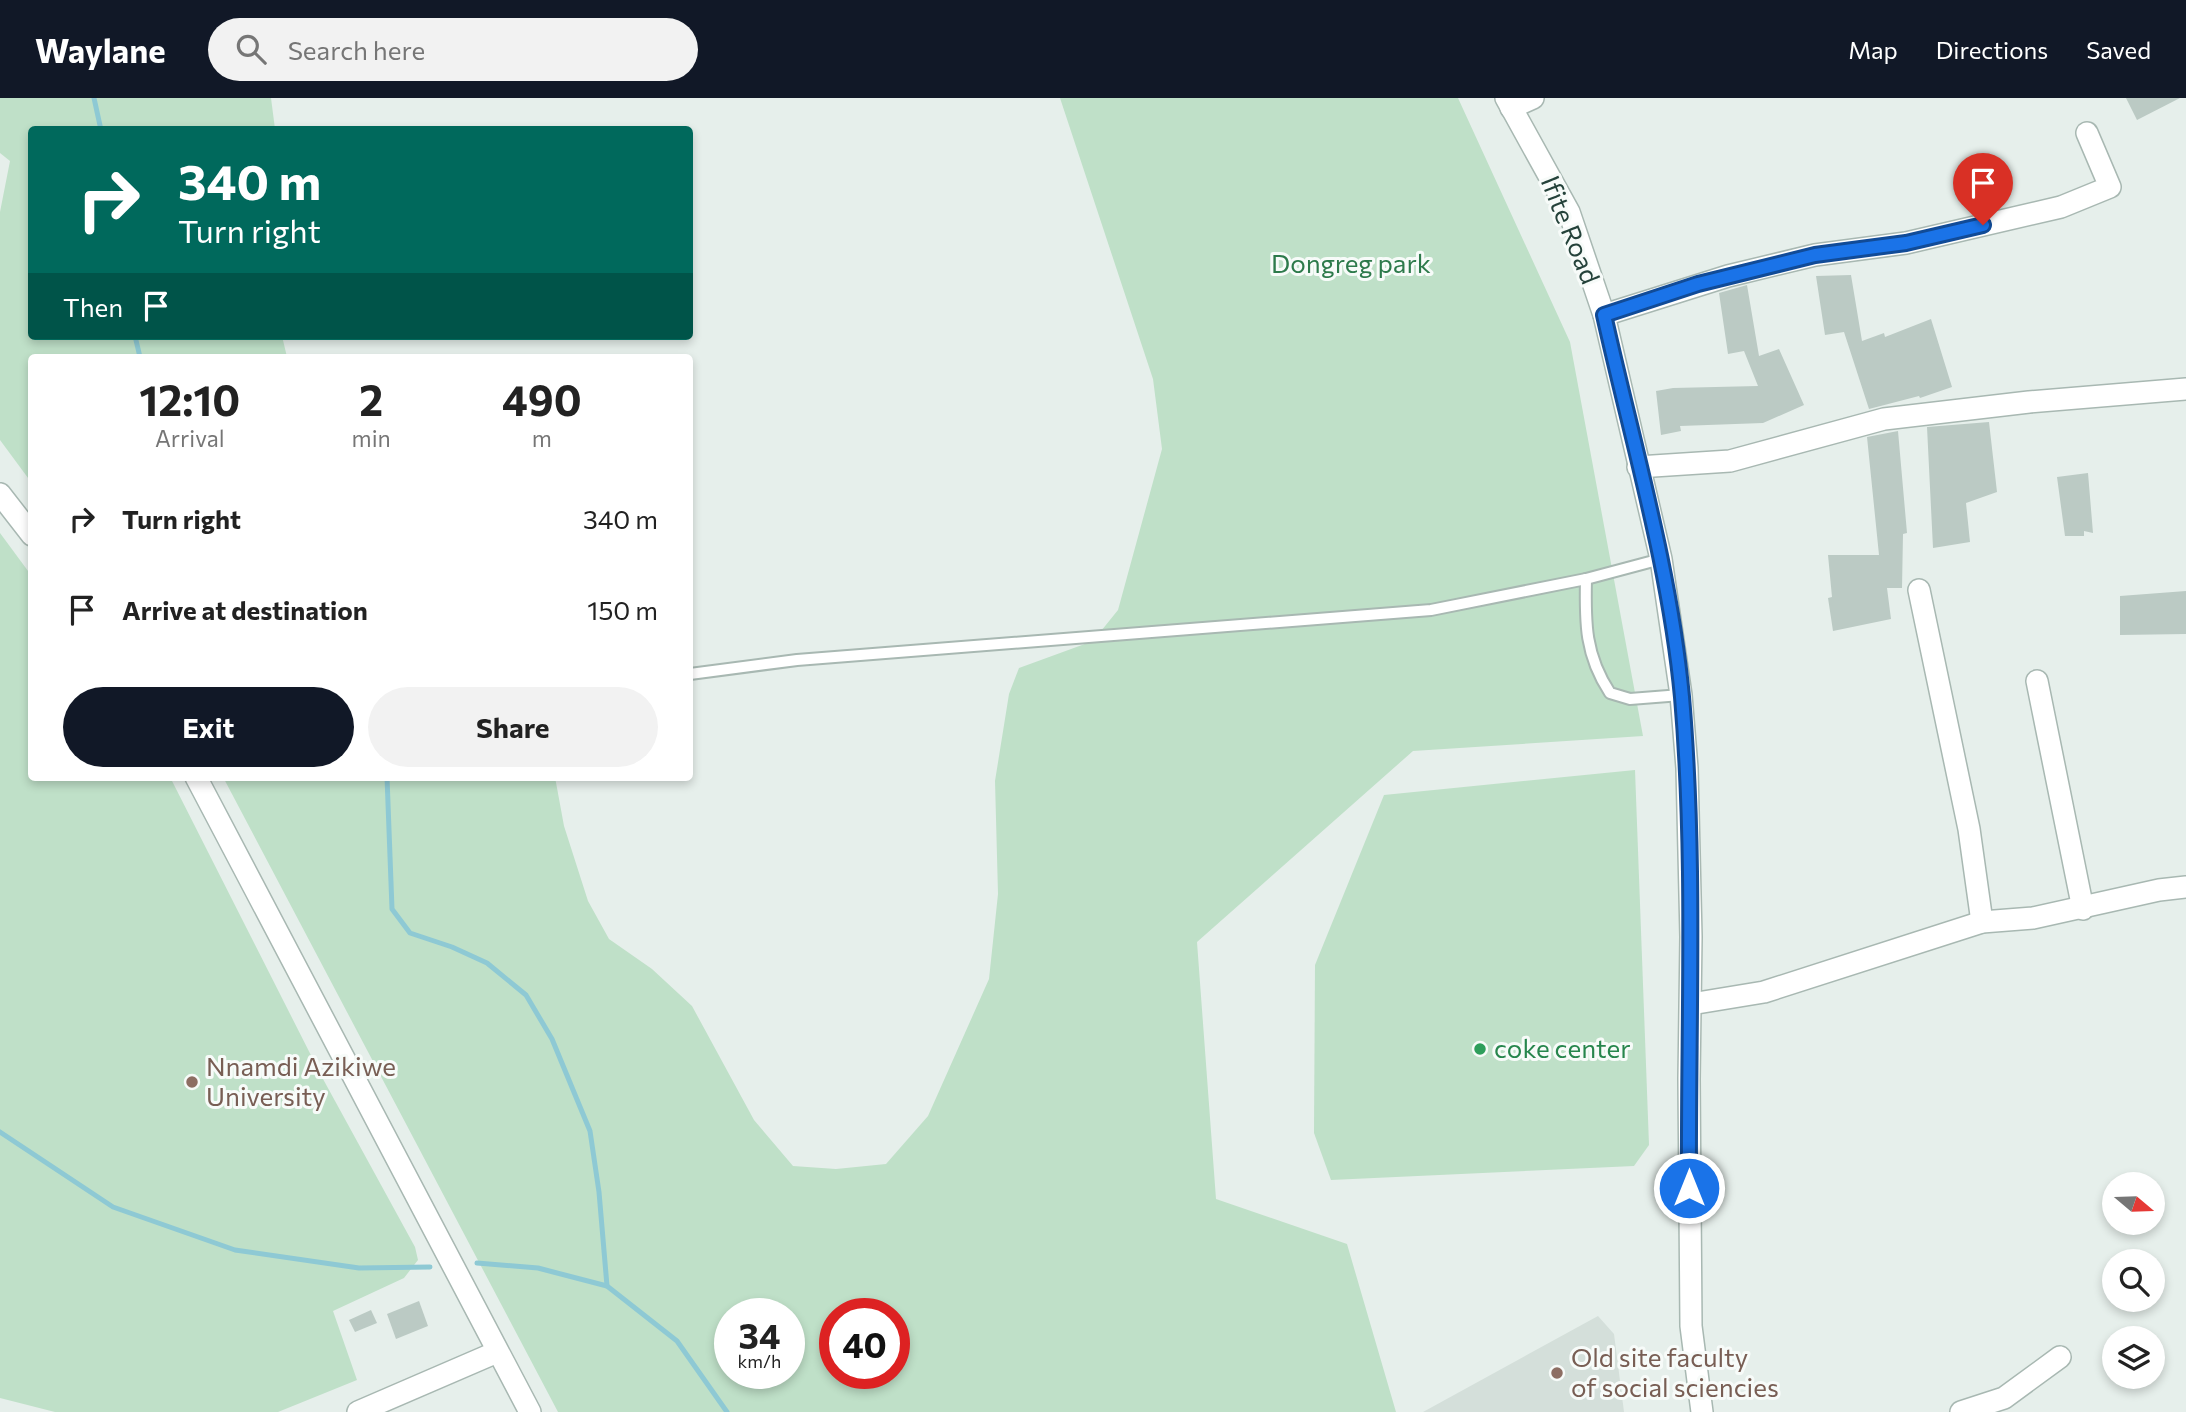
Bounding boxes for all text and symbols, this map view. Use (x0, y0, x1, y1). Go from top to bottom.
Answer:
search box (208, 18, 698, 81)
text: Waylane (35, 29, 166, 70)
icon: search (232, 30, 270, 68)
text: Search here (288, 34, 425, 65)
text: Map (1848, 35, 1898, 64)
text: Directions (1936, 35, 2048, 64)
text: Saved (2086, 35, 2151, 64)
text: 340 m (178, 150, 321, 210)
pin (1953, 153, 2013, 225)
icon: right (63, 154, 154, 245)
icon: arrive (1964, 164, 2002, 202)
street label: Ifite Road (1536, 171, 1607, 288)
text: Turn right (178, 210, 321, 250)
park label: Dongreg park (1271, 247, 1431, 278)
icon: arrive (137, 287, 175, 325)
text: Then (63, 291, 123, 322)
text: 12:10 (139, 373, 240, 425)
text: 2 (359, 373, 383, 425)
text: 490 (502, 373, 582, 425)
text: Arrival (155, 424, 225, 452)
text: min (352, 424, 391, 452)
text: m (532, 424, 552, 452)
icon: right (63, 500, 101, 538)
text: Turn right (122, 503, 241, 534)
text: 340 m (583, 503, 658, 534)
icon: arrive (63, 591, 101, 629)
text: Arrive at destination (122, 594, 368, 625)
text: 150 m (587, 594, 658, 625)
button: Exit (63, 687, 354, 767)
button: Share (368, 687, 658, 767)
place label: coke center (1494, 1032, 1631, 1063)
marker: coke center (1472, 1041, 1488, 1057)
place label: Nnamdi Azikiwe University (206, 1050, 396, 1111)
marker: Nnamdi Azikiwe University (184, 1074, 200, 1090)
position arrow (1652, 1151, 1726, 1225)
north arrow (2102, 1172, 2165, 1236)
map controls (2102, 1172, 2165, 1389)
button: search (2102, 1249, 2165, 1312)
speed limit sign: 40 (819, 1298, 910, 1389)
text: 34 (739, 1313, 780, 1356)
button: layers (2102, 1326, 2165, 1389)
place label: Old site faculty of social sciencies (1571, 1341, 1779, 1402)
text: km/h (738, 1350, 781, 1372)
marker: Old site faculty of social sciencies (1549, 1365, 1565, 1381)

